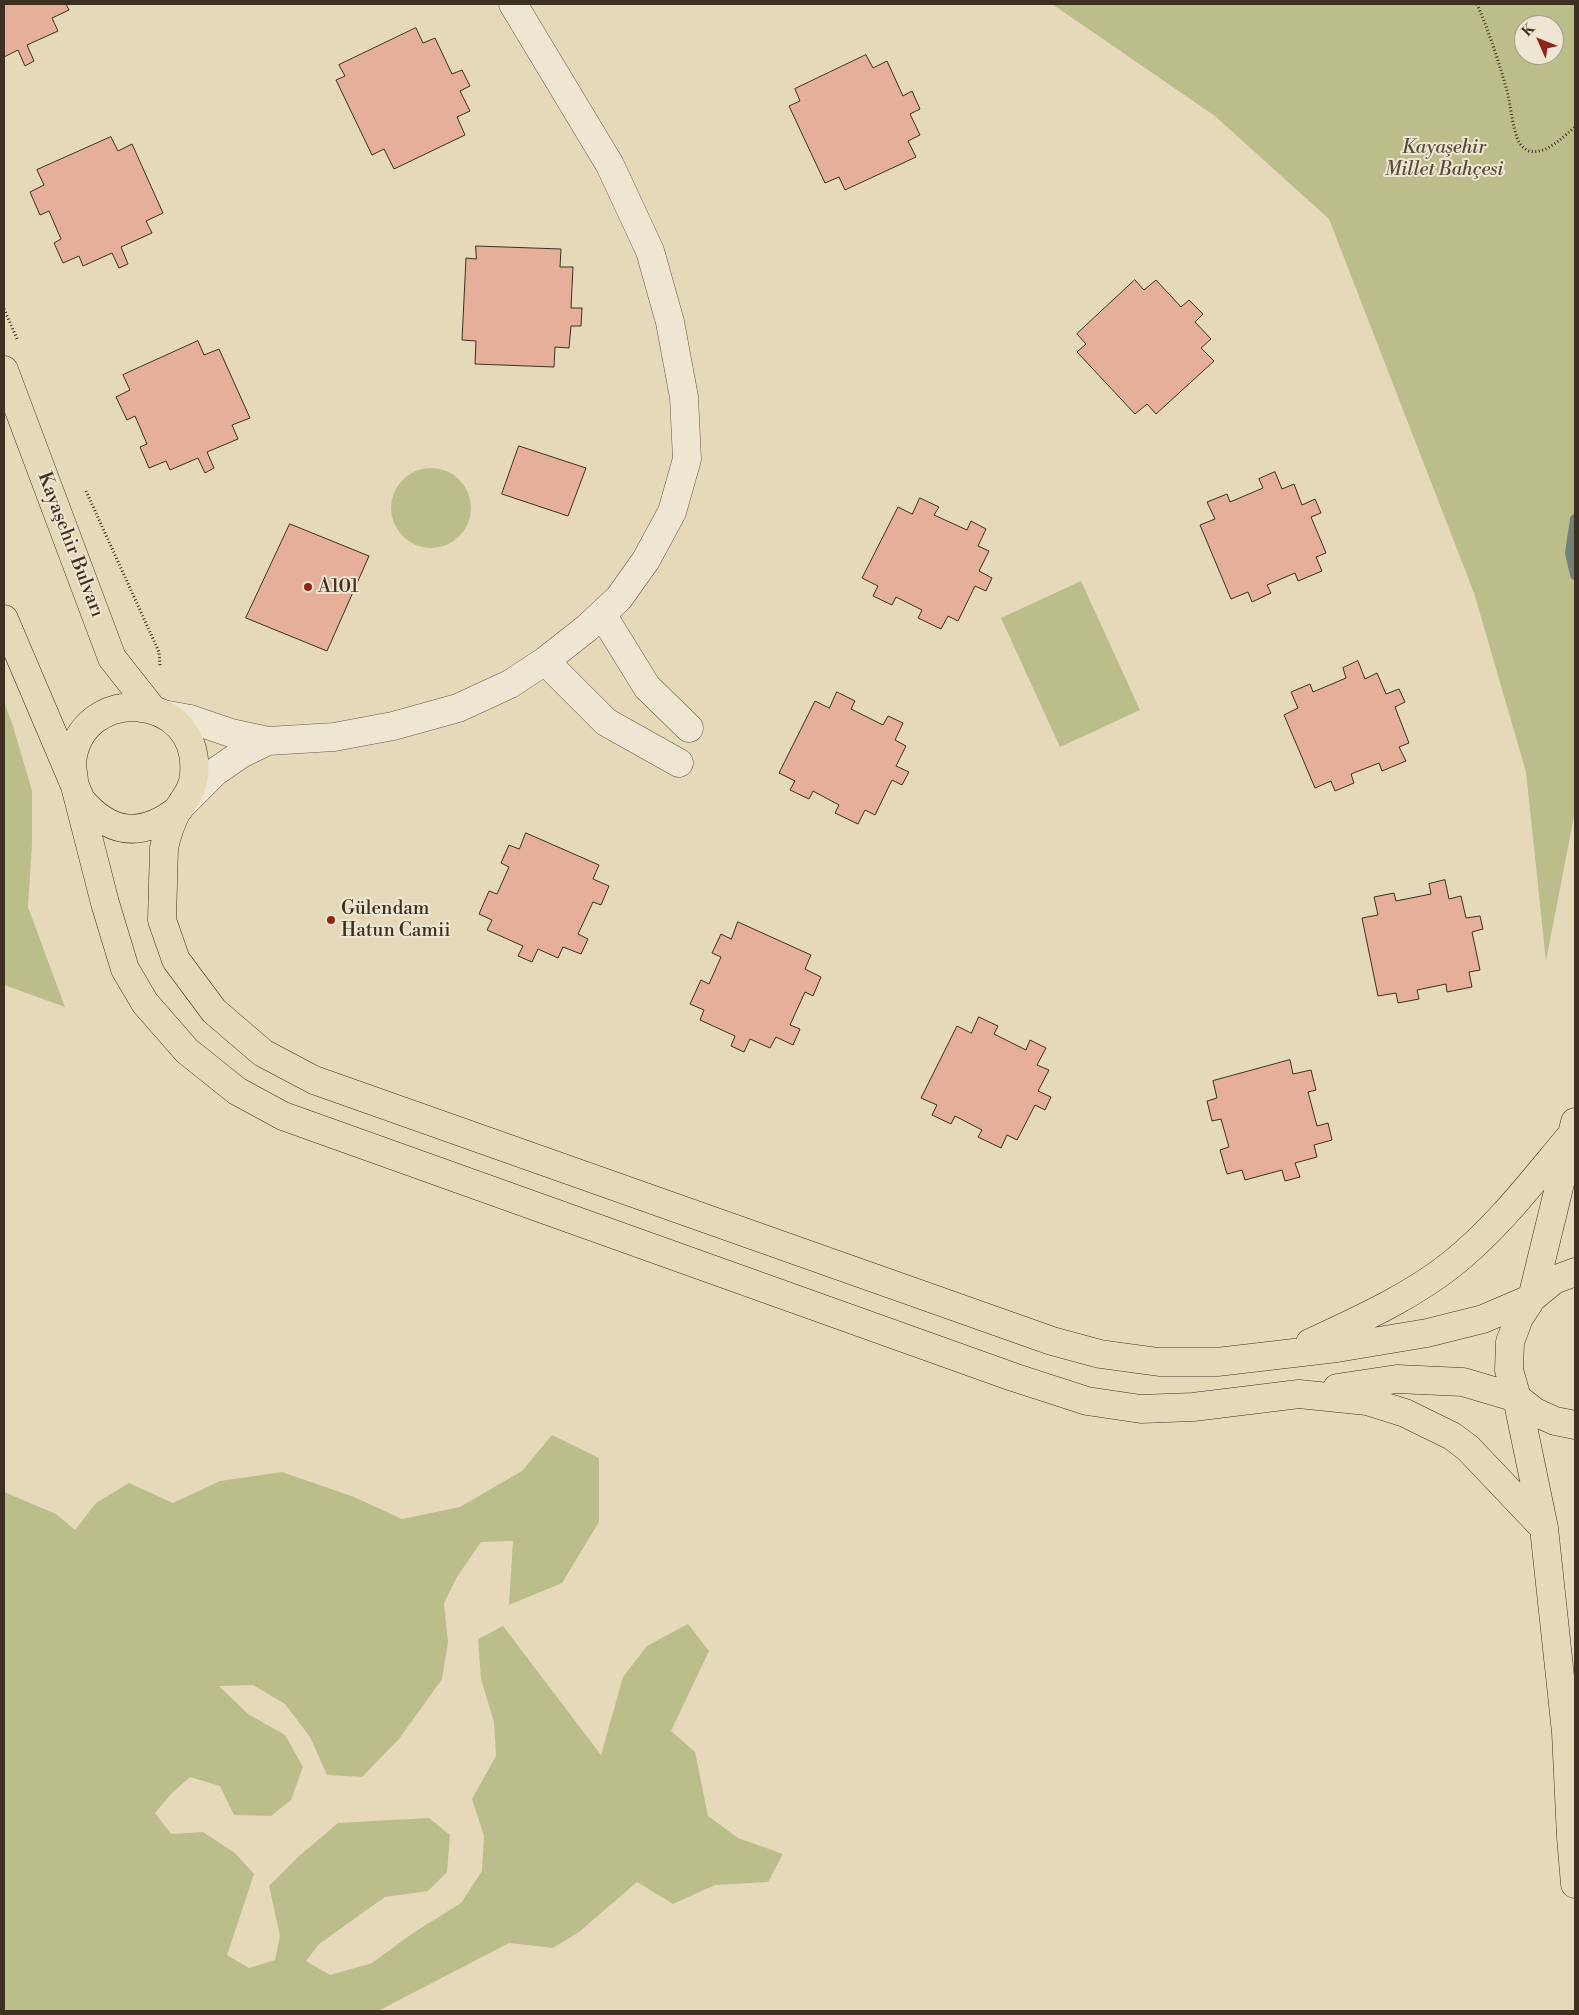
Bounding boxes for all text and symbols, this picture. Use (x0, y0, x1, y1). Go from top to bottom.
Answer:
north arrow (1514, 15, 1564, 65)
text: K (1519, 20, 1539, 41)
park label: Kayaşehir Millet Bahçesi (1385, 137, 1503, 181)
street label: Kayaşehir Bulvarı (32, 469, 108, 621)
place label: A101 (318, 576, 359, 598)
marker: A101 (302, 581, 314, 593)
place label: Gülendam Hatun Camii (341, 898, 450, 942)
marker: Gülendam Hatun Camii (325, 914, 337, 926)

